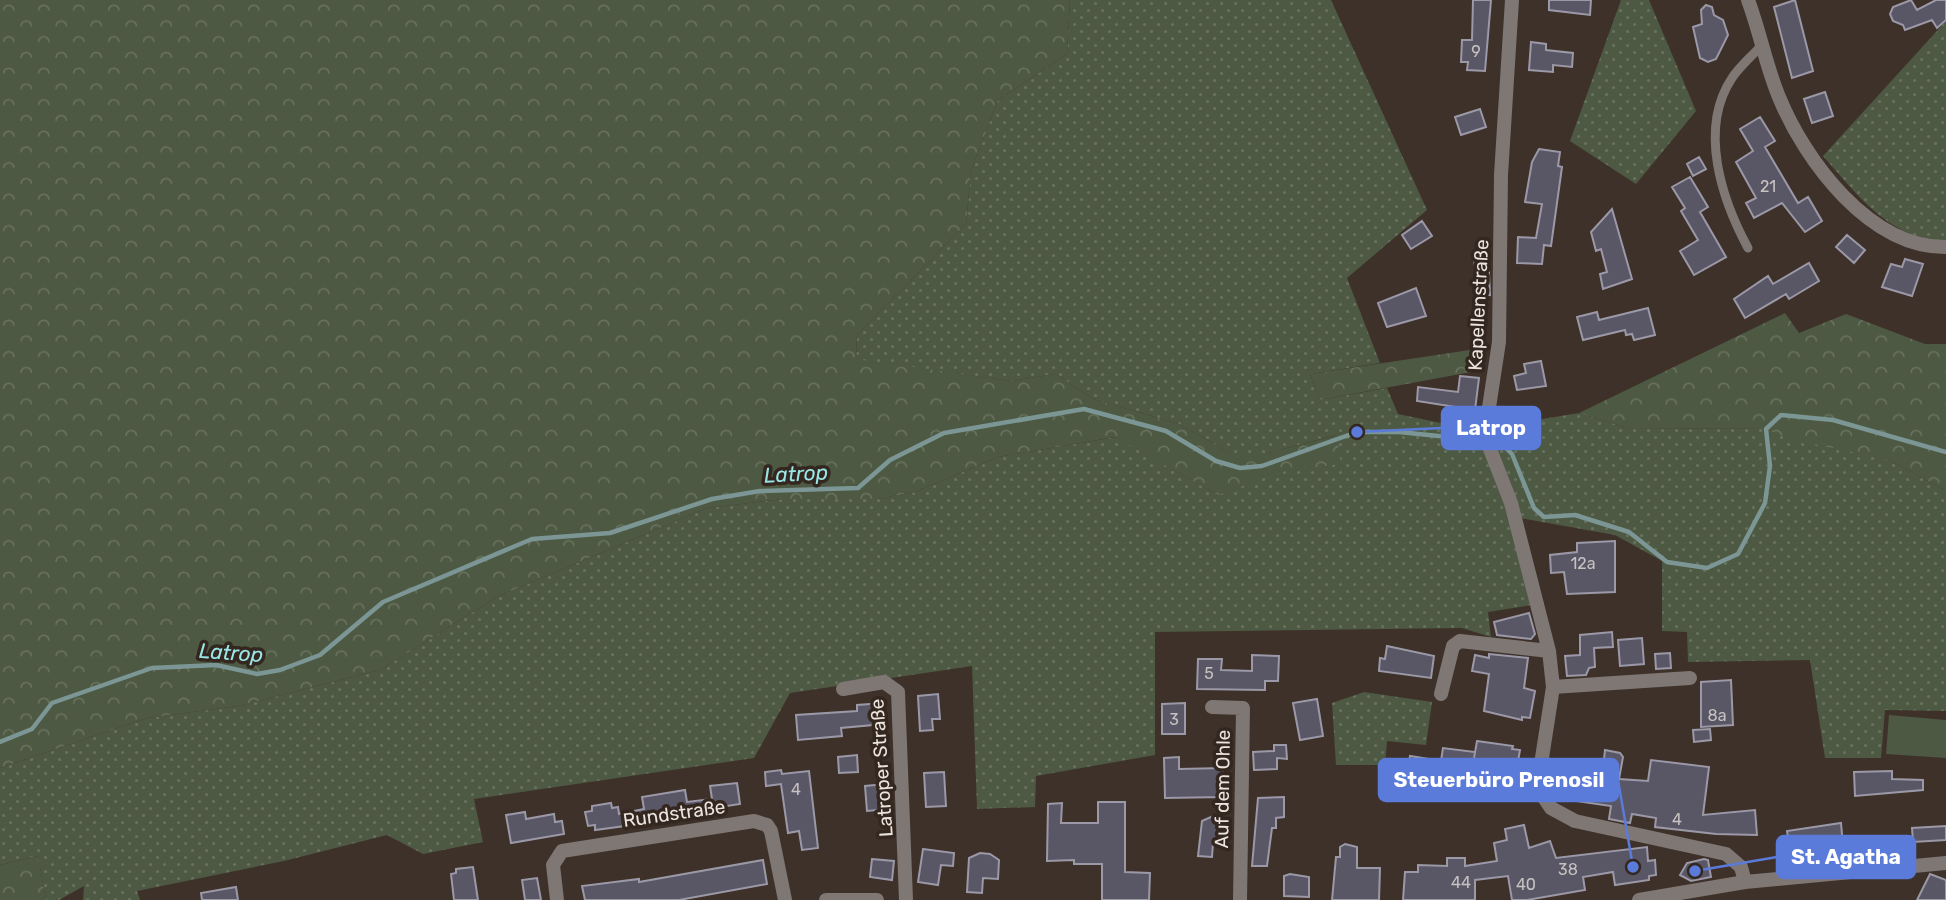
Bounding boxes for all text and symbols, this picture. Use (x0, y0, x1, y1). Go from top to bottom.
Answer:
house number: 9 (1471, 42, 1481, 61)
house number: 21 (1760, 177, 1776, 196)
street label: Kapellenstraße (1464, 239, 1493, 371)
callout: Latrop (1442, 407, 1540, 449)
text: Latrop (1456, 415, 1526, 440)
water label: Latrop (763, 459, 829, 488)
house number: 12a (1570, 554, 1596, 573)
water label: Latrop (198, 638, 264, 667)
house number: 5 (1204, 664, 1214, 683)
street label: Latroper Straße (865, 698, 898, 838)
house number: 8a (1707, 706, 1727, 725)
house number: 3 (1169, 710, 1179, 729)
street label: Auf dem Ohle (1210, 729, 1235, 849)
callout: Steuerbüro Prenosil (1379, 759, 1618, 801)
text: Steuerbüro Prenosil (1393, 767, 1605, 792)
house number: 4 (791, 780, 801, 799)
street label: Rundstraße (621, 795, 727, 832)
house number: 4 (1672, 810, 1682, 829)
callout: St. Agatha (1777, 836, 1915, 878)
text: St. Agatha (1791, 844, 1901, 869)
house number: 38 (1558, 860, 1578, 879)
house number: 44 (1451, 873, 1471, 892)
house number: 40 (1516, 875, 1536, 894)

